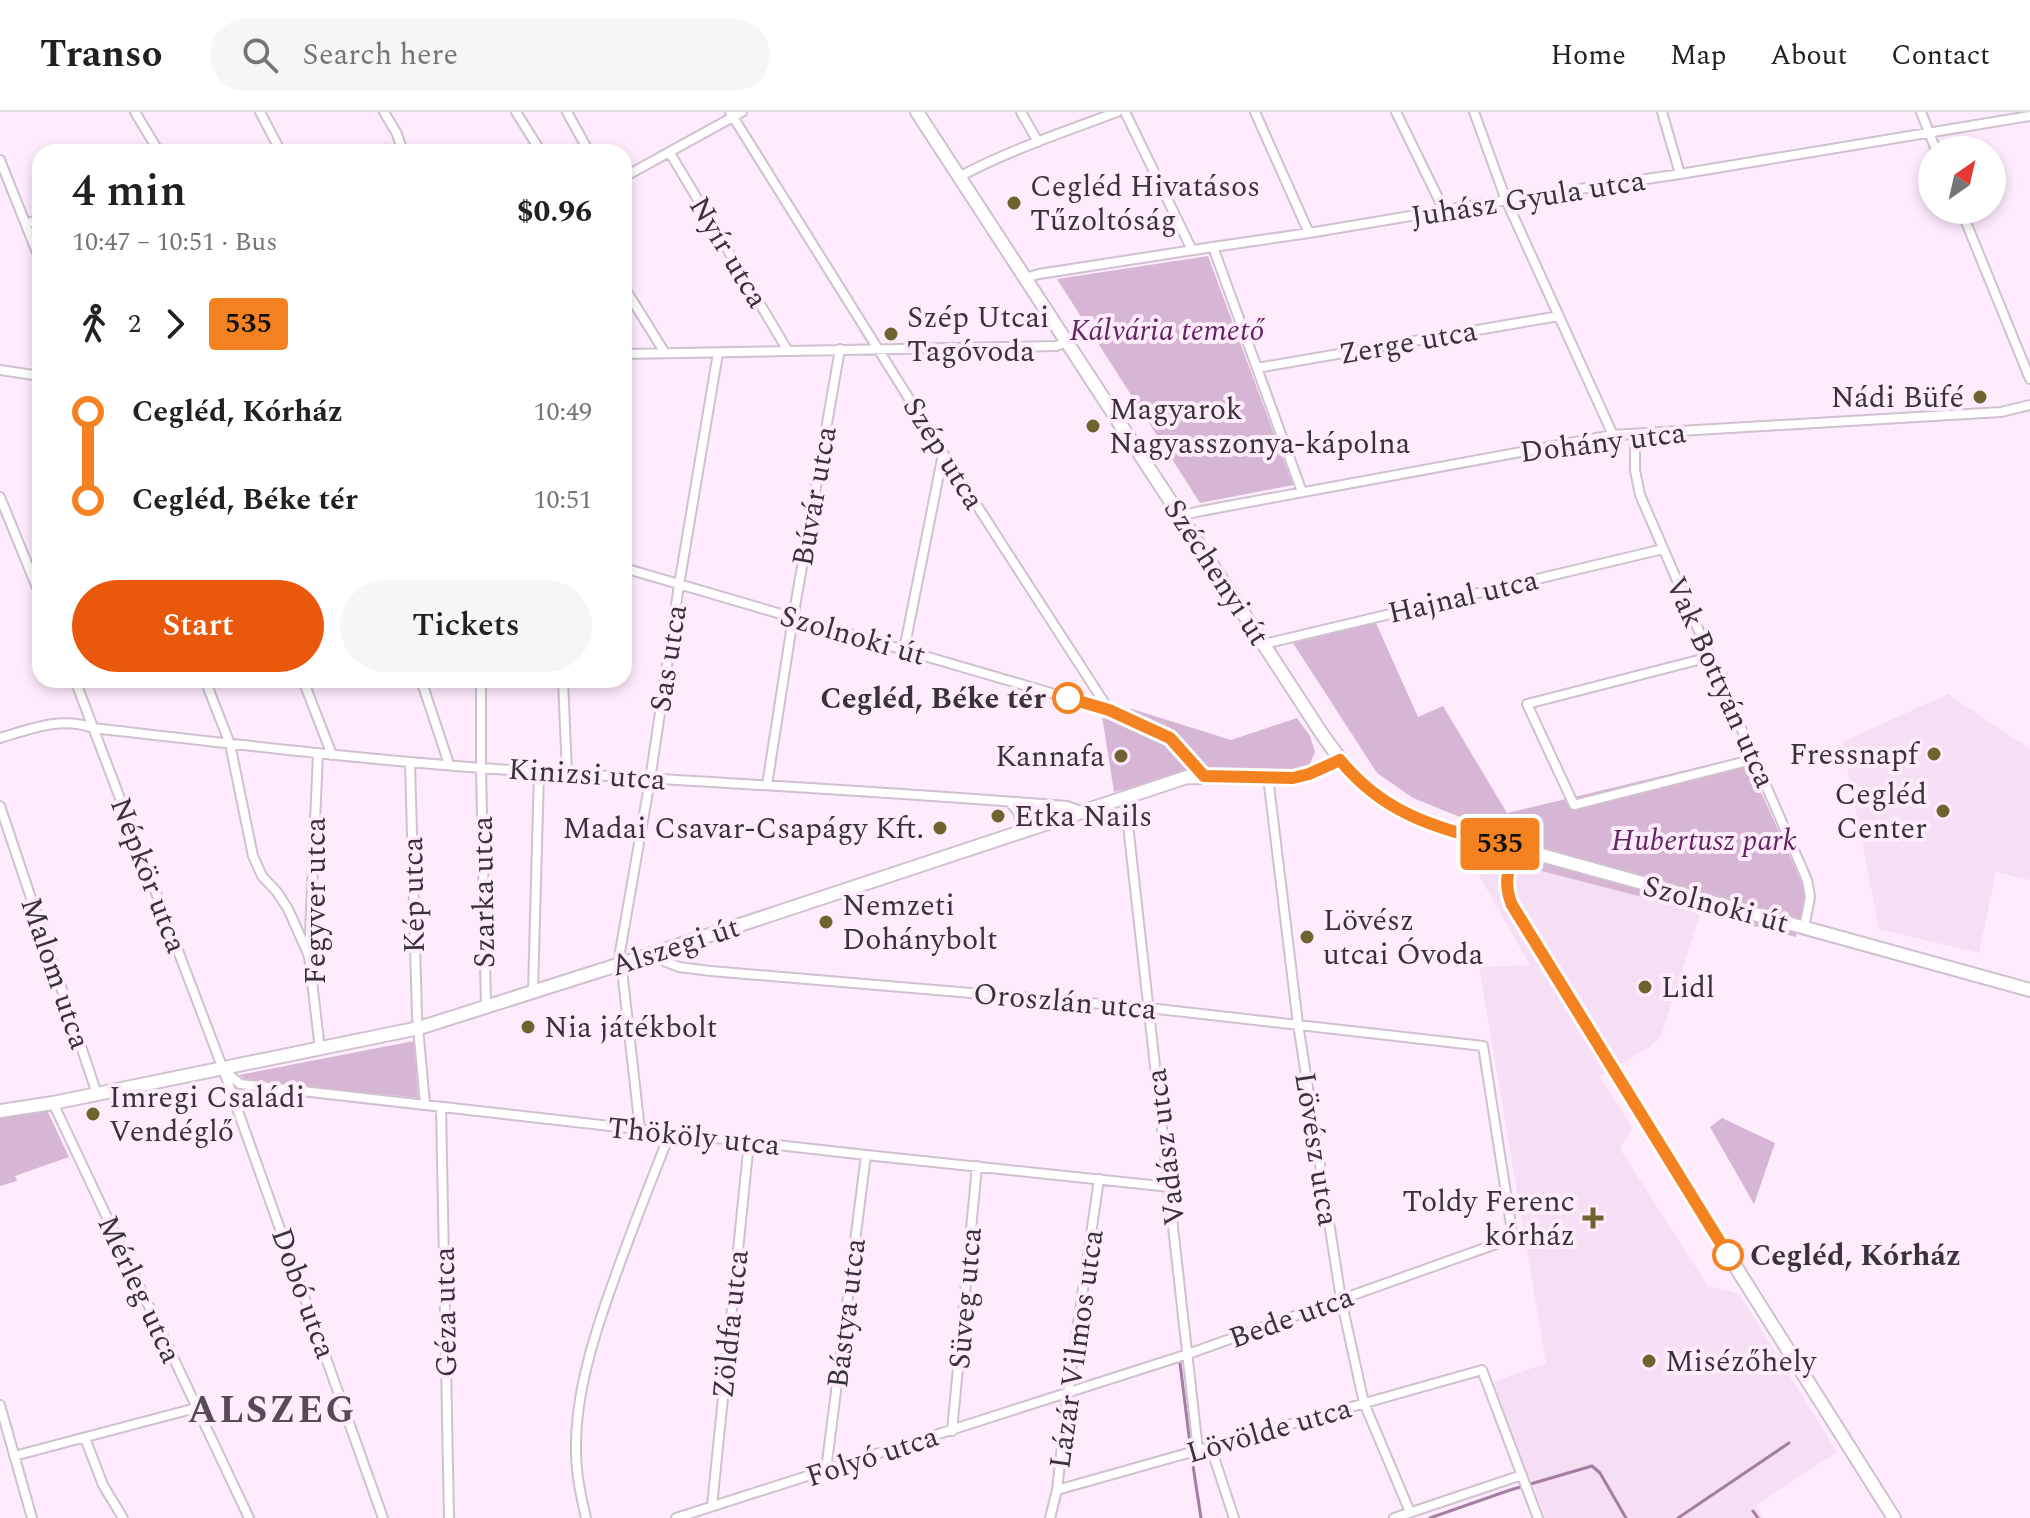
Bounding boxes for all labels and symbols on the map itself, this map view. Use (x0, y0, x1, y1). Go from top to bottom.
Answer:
north arrow (1918, 136, 2006, 224)
street label: Juhász Gyula utca (1408, 158, 1649, 240)
place label: Cegléd Hivatásos Tűzoltóság (1030, 164, 1260, 244)
street label: Nyír utca (677, 188, 780, 318)
marker: Cegléd Hivatásos Tűzoltóság (1005, 194, 1023, 212)
place label: Szép Utcai Tagóvoda (907, 295, 1049, 375)
park label: Kálvária temető (1069, 308, 1265, 354)
street label: Zerge utca (1335, 308, 1481, 378)
marker: Szép Utcai Tagóvoda (882, 325, 900, 343)
place label: Nádi Büfé (1831, 375, 1964, 421)
place label: Magyarok Nagyasszonya-kápolna (1109, 387, 1411, 467)
street label: Szép utca (890, 388, 996, 519)
marker: Nádi Büfé (1971, 388, 1989, 406)
street label: Dohány utca (1517, 410, 1689, 476)
marker: Magyarok Nagyasszonya-kápolna (1084, 417, 1102, 435)
street label: Búvár utca (780, 422, 850, 570)
street label: Széchenyi út (1151, 490, 1281, 655)
street label: Hajnal utca (1383, 557, 1543, 637)
street label: Vak Bottyán utca (1653, 569, 1787, 796)
street label: Szolnoki út (775, 593, 931, 679)
street label: Sas utca (638, 601, 700, 715)
place label: Cegléd, Béke tér (820, 676, 1046, 722)
marker: Cegléd, Béke tér (1053, 683, 1083, 713)
place label: Fressnapf (1789, 732, 1921, 778)
place label: Kannafa (995, 734, 1105, 780)
marker: Fressnapf (1925, 745, 1943, 763)
street label: Kinizsi utca (506, 747, 668, 803)
marker: Kannafa (1112, 747, 1130, 765)
place label: Cegléd Center (1835, 772, 1927, 852)
street label: Népkör utca (97, 791, 199, 960)
place label: Etka Nails (1014, 794, 1152, 840)
marker: Cegléd Center (1934, 802, 1952, 820)
place label: Madai Csavar-Csapágy Kft. (562, 806, 924, 852)
marker: Etka Nails (989, 807, 1007, 825)
street label: Szarka utca (460, 815, 508, 968)
street label: Fegyver utca (293, 817, 339, 985)
line badge: 535 (1454, 818, 1546, 870)
park label: Hubertusz park (1611, 818, 1797, 864)
marker: Madai Csavar-Csapágy Kft. (931, 819, 949, 837)
street label: Kép utca (390, 836, 438, 954)
street label: Szolnoki út (1638, 863, 1794, 947)
place label: Nemzeti Dohánybolt (842, 883, 998, 963)
street label: Malom utca (8, 891, 103, 1056)
place label: Lövész utcai Óvoda (1323, 898, 1484, 978)
street label: Alszegi út (605, 905, 746, 989)
marker: Nemzeti Dohánybolt (817, 913, 835, 931)
marker: Lövész utcai Óvoda (1298, 928, 1316, 946)
place label: Lidl (1661, 965, 1715, 1011)
street label: Oroszlán utca (971, 971, 1159, 1033)
marker: Lidl (1636, 978, 1654, 996)
place label: Nia játékbolt (544, 1005, 718, 1051)
marker: Nia játékbolt (519, 1018, 537, 1036)
street label: Vadász utca (1134, 1065, 1198, 1228)
street label: Lövész utca (1281, 1069, 1351, 1230)
place label: Imregi Családi Vendéglő (109, 1075, 305, 1155)
marker: Imregi Családi Vendéglő (84, 1105, 102, 1123)
street label: Thököly utca (605, 1105, 783, 1169)
place label: Toldy Ferenc kórház (1402, 1179, 1575, 1259)
marker: Toldy Ferenc kórház (1582, 1207, 1604, 1229)
street label: Mérleg utca (85, 1208, 194, 1371)
street label: Dobó utca (258, 1221, 348, 1366)
street label: Süveg utca (937, 1225, 995, 1371)
street label: Lázár Vilmos utca (1037, 1226, 1117, 1472)
place label: Cegléd, Kórház (1750, 1233, 1961, 1279)
street label: Bástya utca (815, 1235, 879, 1391)
marker: Cegléd, Kórház (1713, 1240, 1743, 1270)
street label: Géza utca (422, 1246, 470, 1378)
street label: Zöldfa utca (700, 1247, 762, 1401)
street label: Bede utca (1222, 1274, 1361, 1362)
place label: Misézőhely (1665, 1339, 1818, 1385)
marker: Misézőhely (1640, 1352, 1658, 1370)
district label: ALSZEG (188, 1382, 356, 1440)
street label: Lövölde utca (1181, 1385, 1358, 1476)
street label: Folyó utca (800, 1414, 945, 1500)

